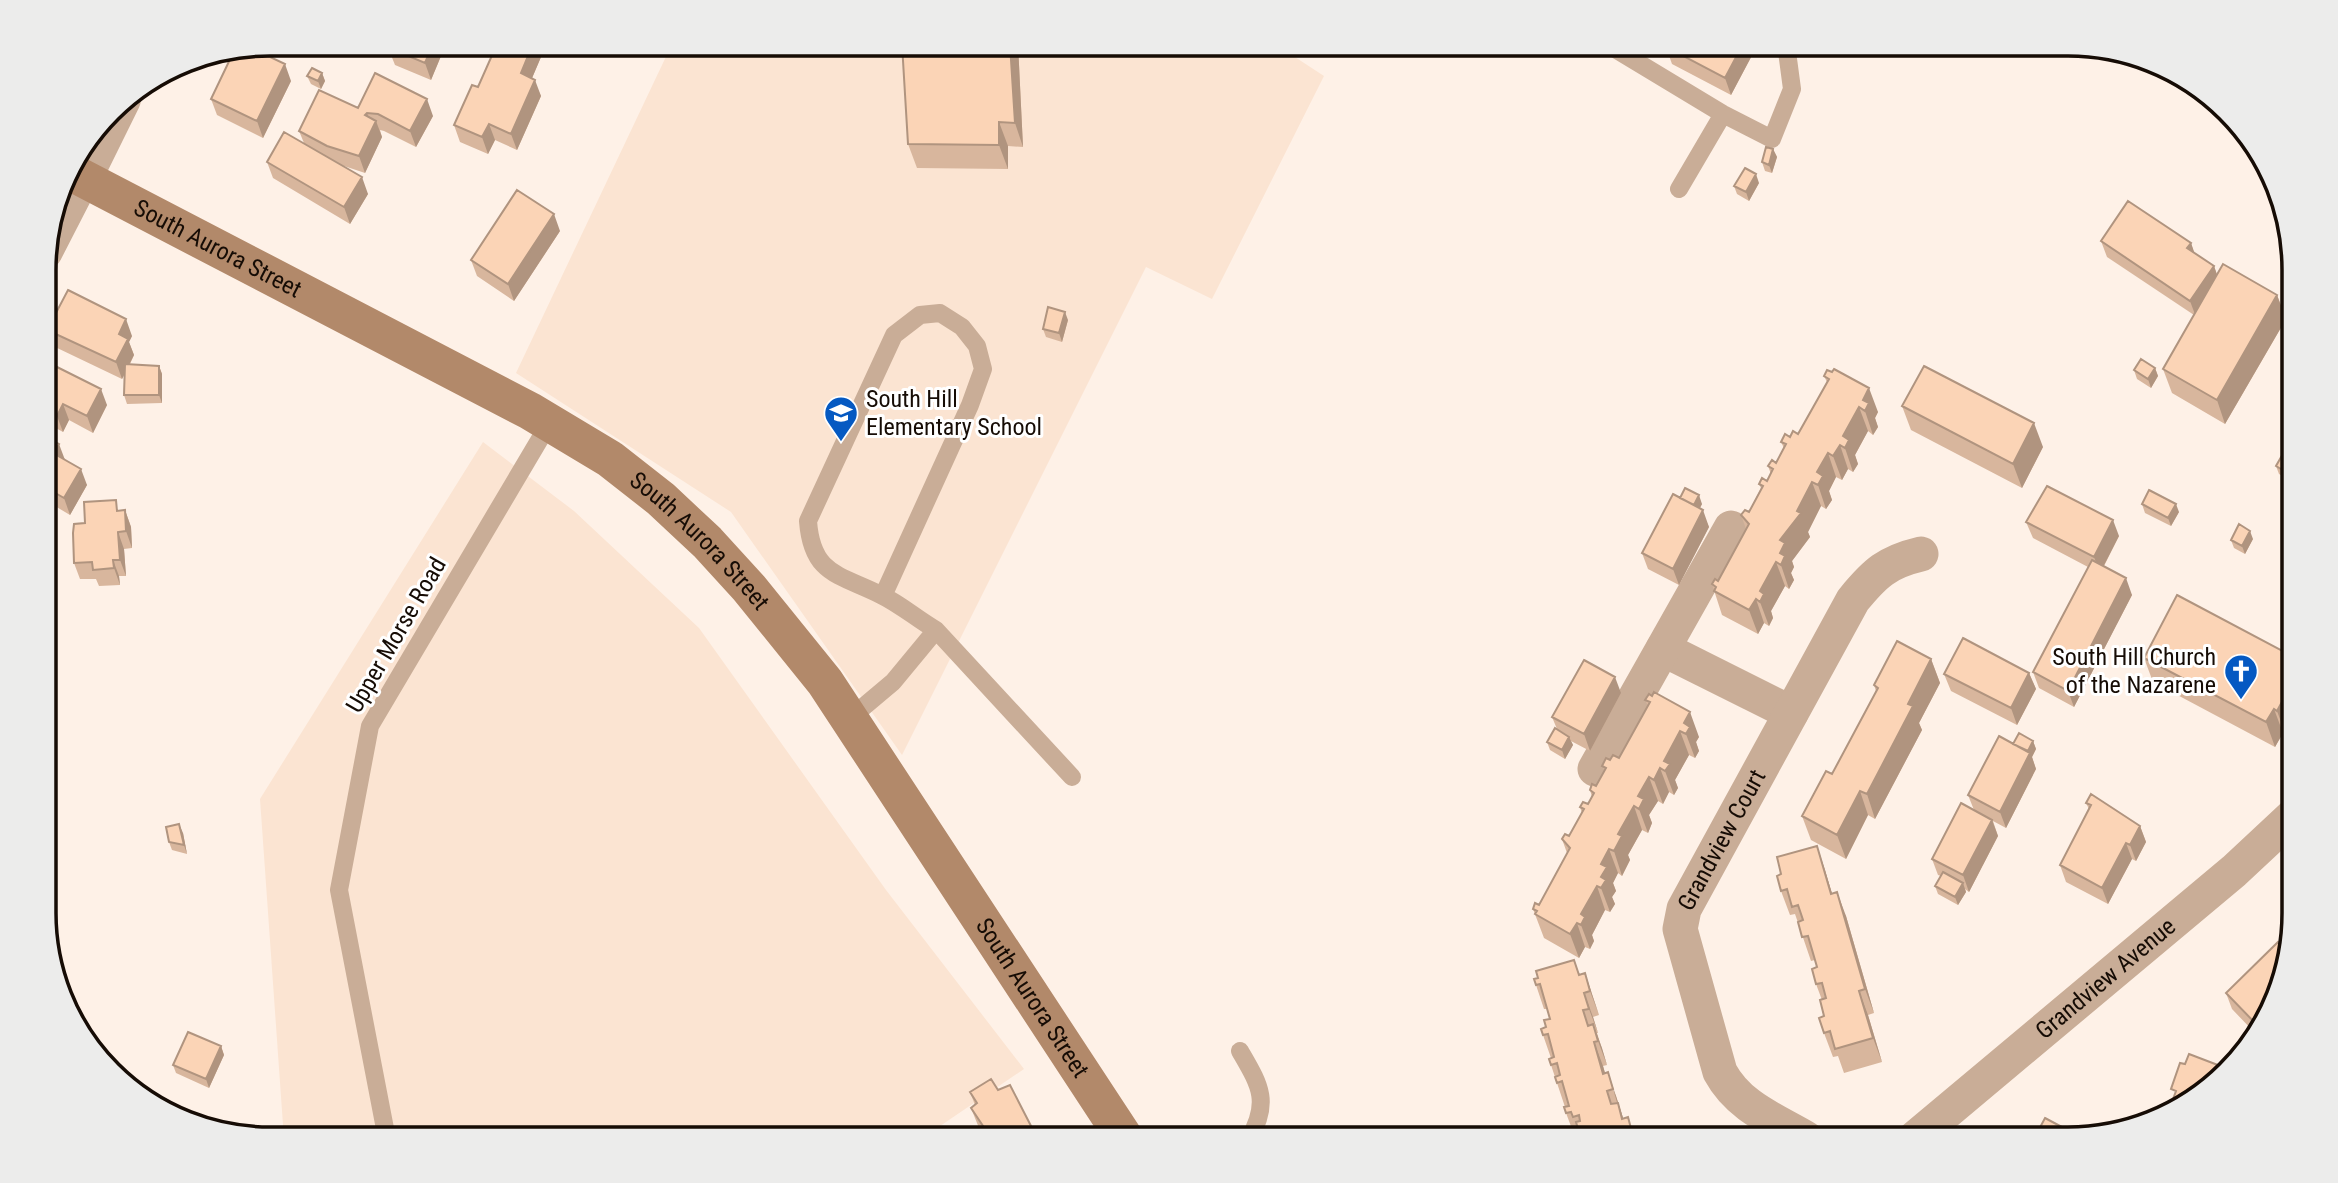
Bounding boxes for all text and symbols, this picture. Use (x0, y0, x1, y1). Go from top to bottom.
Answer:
street label: South Aurora Street (129, 193, 306, 304)
place label: South Hill Elementary School (866, 385, 1042, 441)
school or university icon: South Hill Elementary School (822, 394, 860, 443)
street label: South Aurora Street (624, 466, 775, 616)
street label: Upper Morse Road (340, 552, 452, 718)
place label: South Hill Church of the Nazarene (2052, 643, 2216, 699)
church icon: South Hill Church of the Nazarene (2222, 652, 2260, 701)
street label: Grandview Court (1672, 765, 1772, 915)
street label: Grandview Avenue (2030, 912, 2181, 1045)
street label: South Aurora Street (970, 913, 1095, 1083)

